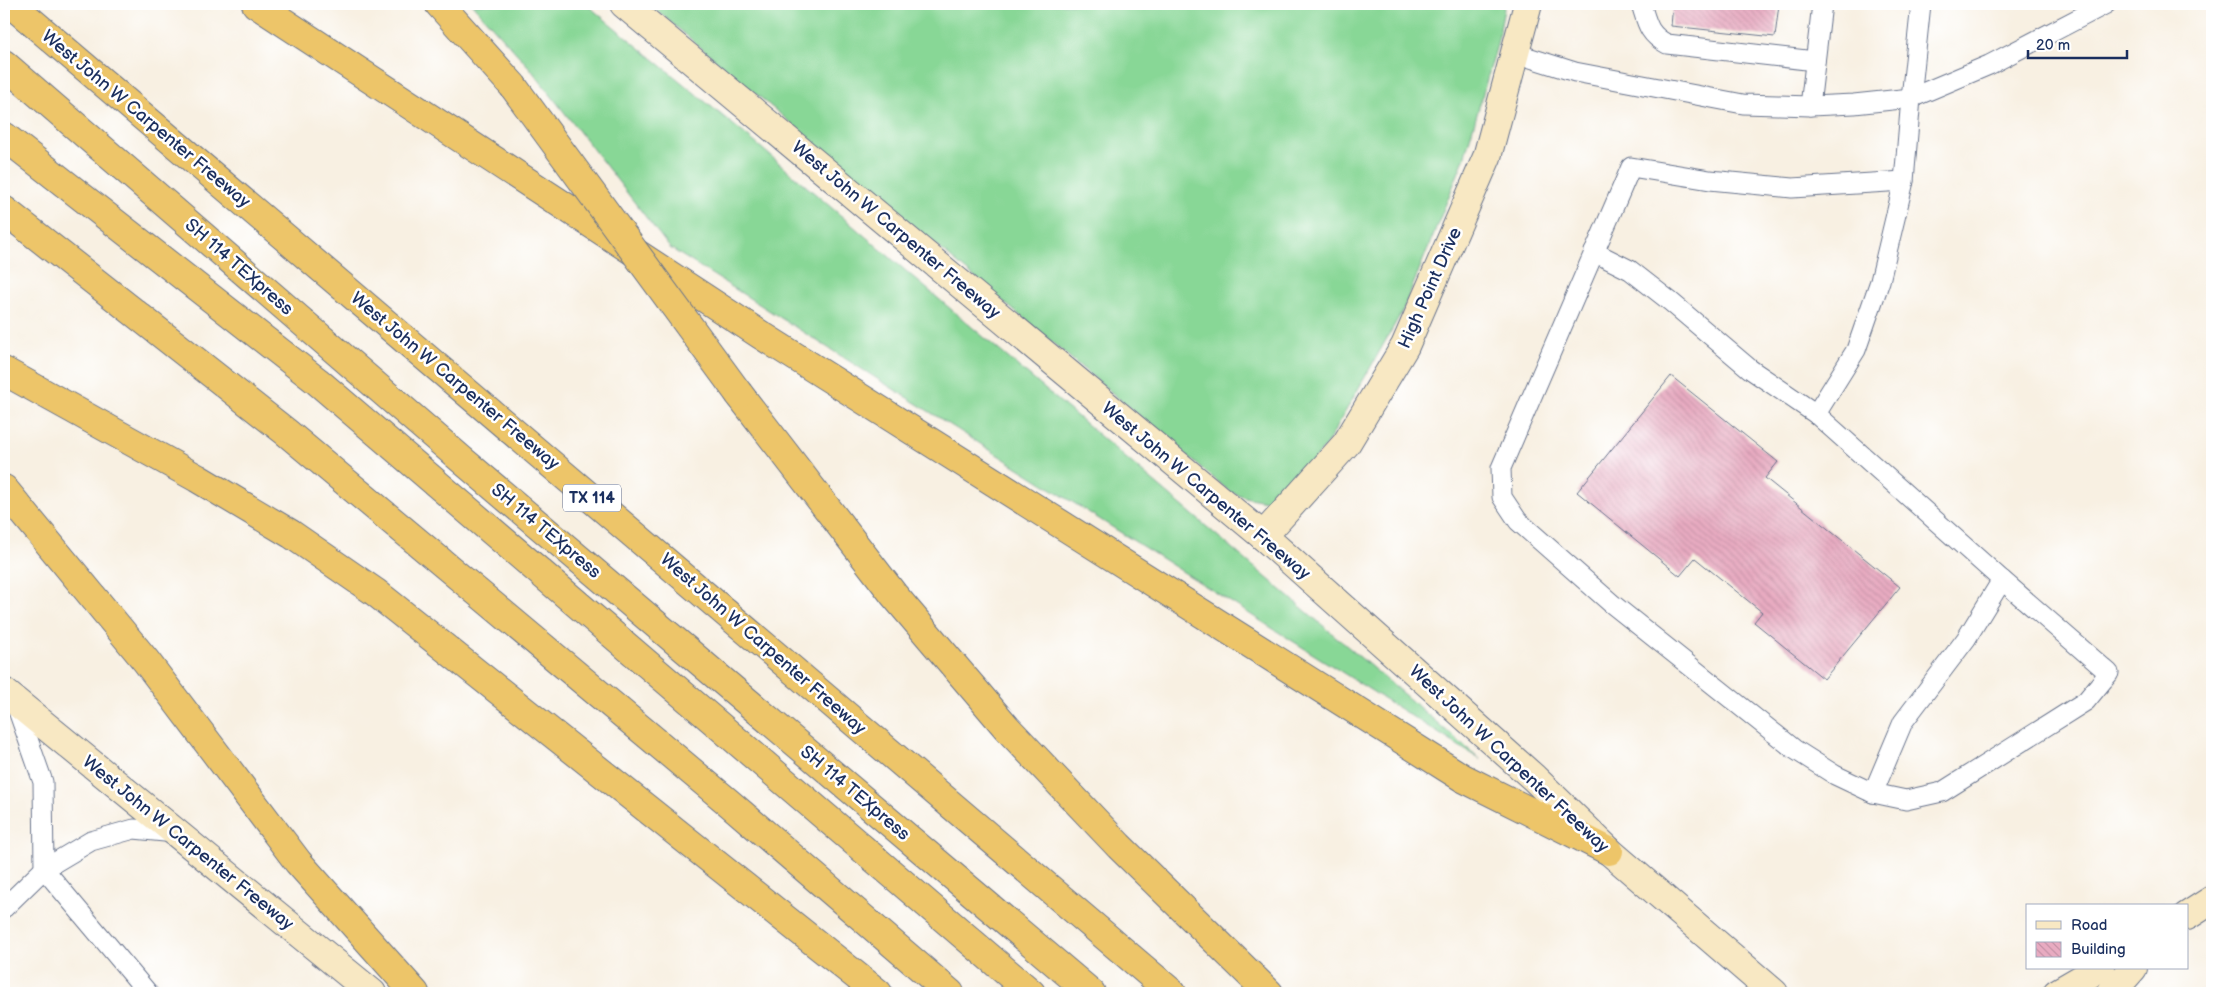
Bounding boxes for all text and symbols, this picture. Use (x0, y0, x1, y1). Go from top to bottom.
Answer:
street label: West John W Carpenter Freeway (38, 26, 255, 213)
scale bar (2028, 28, 2127, 60)
text: 20 m (2036, 36, 2070, 55)
street label: West John W Carpenter Freeway (788, 137, 1005, 324)
street label: SH 114 TEXpress (181, 214, 297, 320)
street label: High Point Drive (1394, 224, 1466, 352)
street label: West John W Carpenter Freeway (347, 288, 564, 475)
street label: West John W Carpenter Freeway (1098, 398, 1315, 585)
street label: SH 114 TEXpress (487, 479, 605, 583)
road number: TX 114 (563, 484, 621, 512)
street label: West John W Carpenter Freeway (656, 549, 871, 740)
street label: West John W Carpenter Freeway (1405, 661, 1614, 858)
street label: SH 114 TEXpress (796, 741, 914, 845)
street label: West John W Carpenter Freeway (78, 751, 298, 935)
legend (2026, 904, 2188, 970)
text: Road (2071, 916, 2107, 935)
text: Building (2071, 940, 2126, 959)

